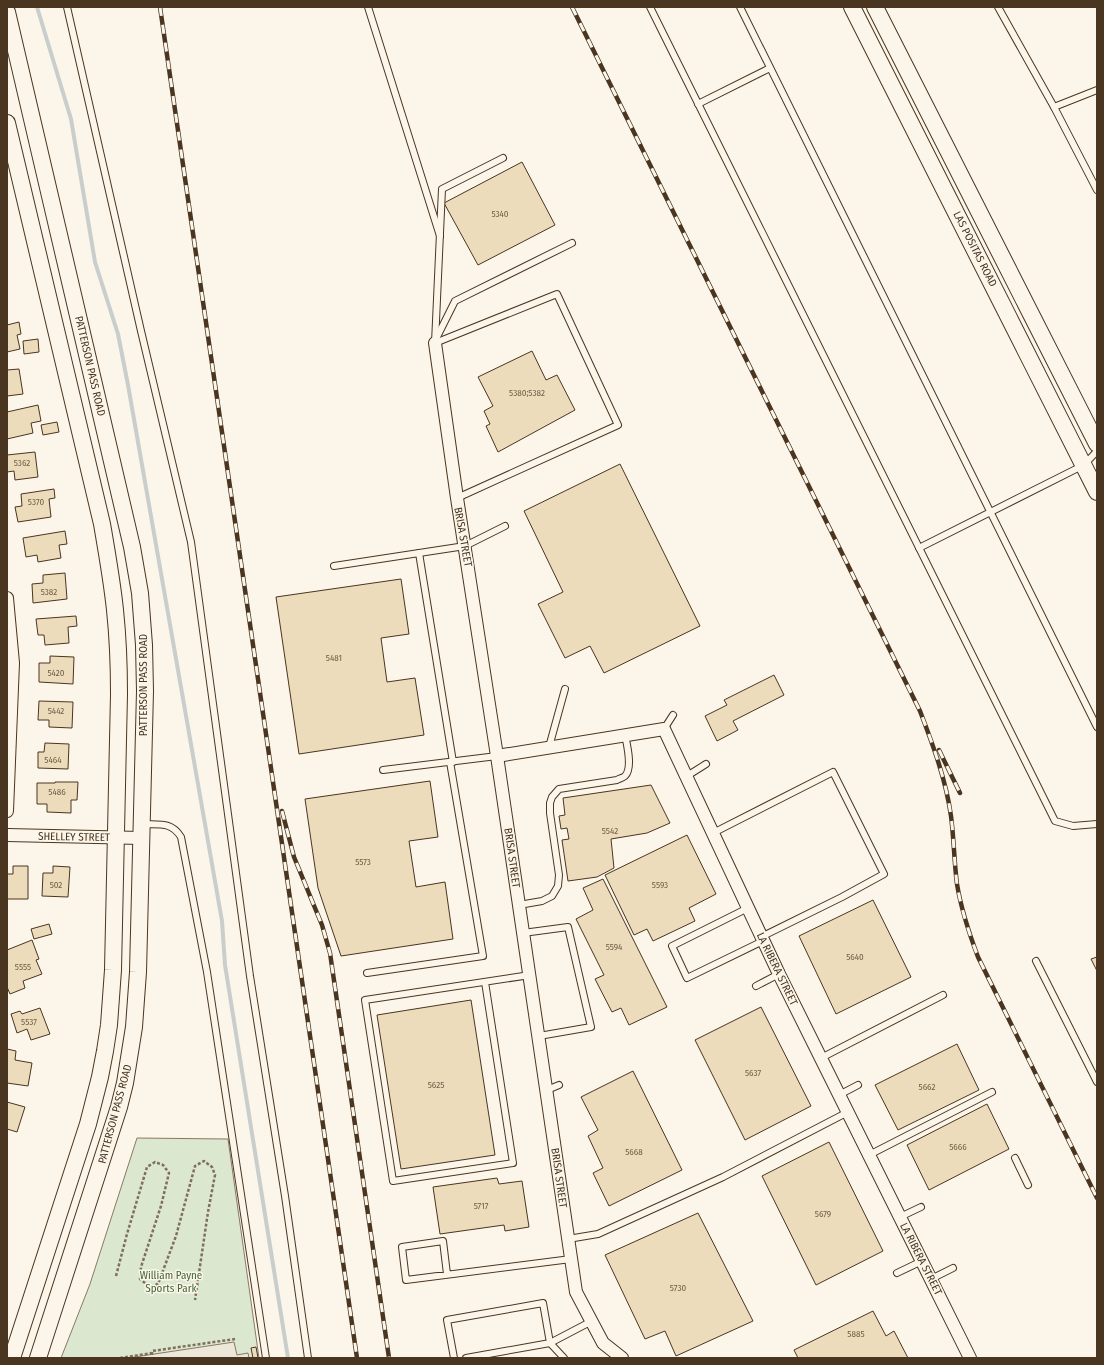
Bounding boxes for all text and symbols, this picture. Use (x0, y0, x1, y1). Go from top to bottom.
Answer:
house number: 5340 (491, 209, 509, 219)
street label: LAS POSITAS ROAD (950, 209, 1000, 289)
street label: PATTERSON PASS ROAD (72, 315, 108, 417)
house number: 5380;5382 (509, 388, 545, 398)
house number: 5362 (14, 458, 30, 468)
house number: 5370 (28, 497, 44, 507)
street label: BRISA STREET (451, 506, 475, 569)
house number: 5382 (41, 587, 57, 597)
street label: PATTERSON PASS ROAD (137, 634, 150, 736)
house number: 5481 (326, 653, 342, 663)
house number: 5420 (47, 668, 65, 678)
house number: 5442 (48, 706, 64, 716)
house number: 5464 (44, 755, 62, 765)
house number: 5486 (48, 787, 66, 797)
house number: 5542 (602, 826, 618, 836)
street label: BRISA STREET (501, 827, 523, 890)
street label: SHELLEY STREET (38, 830, 111, 844)
house number: 5573 (355, 857, 371, 867)
house number: 502 (50, 880, 62, 890)
house number: 5593 (652, 880, 668, 890)
street label: LA RIBERA STREET (754, 930, 801, 1008)
house number: 5594 (606, 942, 623, 952)
house number: 5640 (846, 952, 864, 962)
house number: 5555 (15, 962, 31, 972)
house number: 5537 (21, 1017, 37, 1027)
street label: PATTERSON PASS ROAD (95, 1063, 135, 1165)
house number: 5637 (745, 1068, 761, 1078)
house number: 5625 (428, 1080, 444, 1090)
house number: 5662 (919, 1082, 936, 1092)
house number: 5666 (949, 1142, 967, 1152)
street label: BRISA STREET (548, 1147, 570, 1210)
house number: 5668 (625, 1147, 643, 1157)
house number: 5717 (474, 1201, 489, 1211)
house number: 5679 (815, 1209, 831, 1219)
street label: LA RIBERA STREET (897, 1221, 945, 1298)
park label: William Payne Sports Park (140, 1269, 202, 1295)
house number: 5730 (670, 1283, 686, 1293)
house number: 5885 (847, 1329, 865, 1339)

